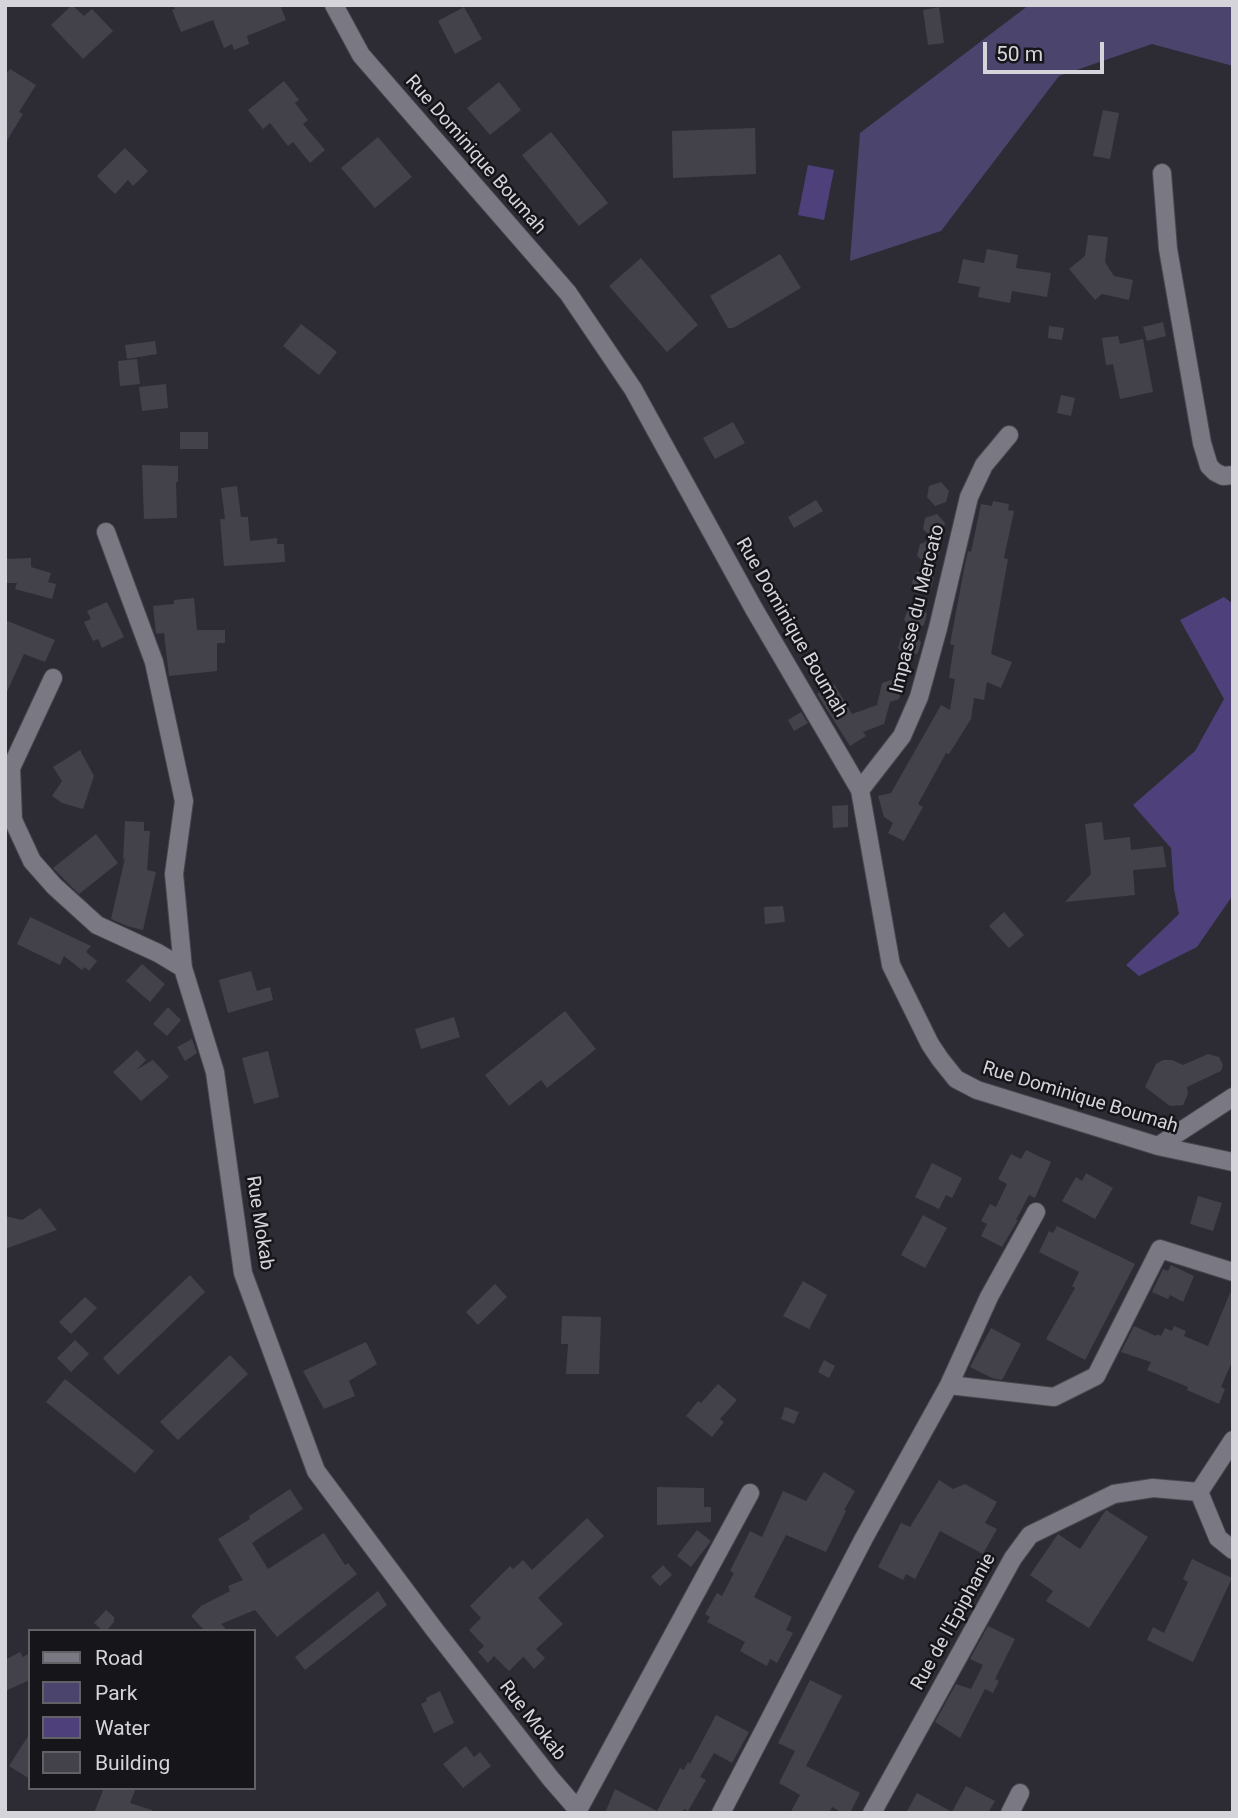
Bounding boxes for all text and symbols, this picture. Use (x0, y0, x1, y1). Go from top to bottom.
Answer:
scale bar (986, 28, 1107, 72)
text: 50 m (996, 42, 1043, 66)
street label: Rue Dominique Boumah (400, 71, 550, 239)
street label: Impasse du Mercato (886, 522, 950, 696)
street label: Rue Dominique Boumah (730, 534, 852, 722)
street label: Rue Dominique Boumah (979, 1057, 1181, 1139)
street label: Rue Mokab (240, 1174, 278, 1272)
street label: Rue de l'Epiphanie (907, 1549, 1001, 1695)
legend (28, 1629, 256, 1790)
text: Road (95, 1646, 143, 1670)
street label: Rue Mokab (494, 1677, 570, 1765)
text: Park (95, 1681, 137, 1705)
text: Water (95, 1716, 150, 1740)
text: Building (95, 1751, 170, 1775)

